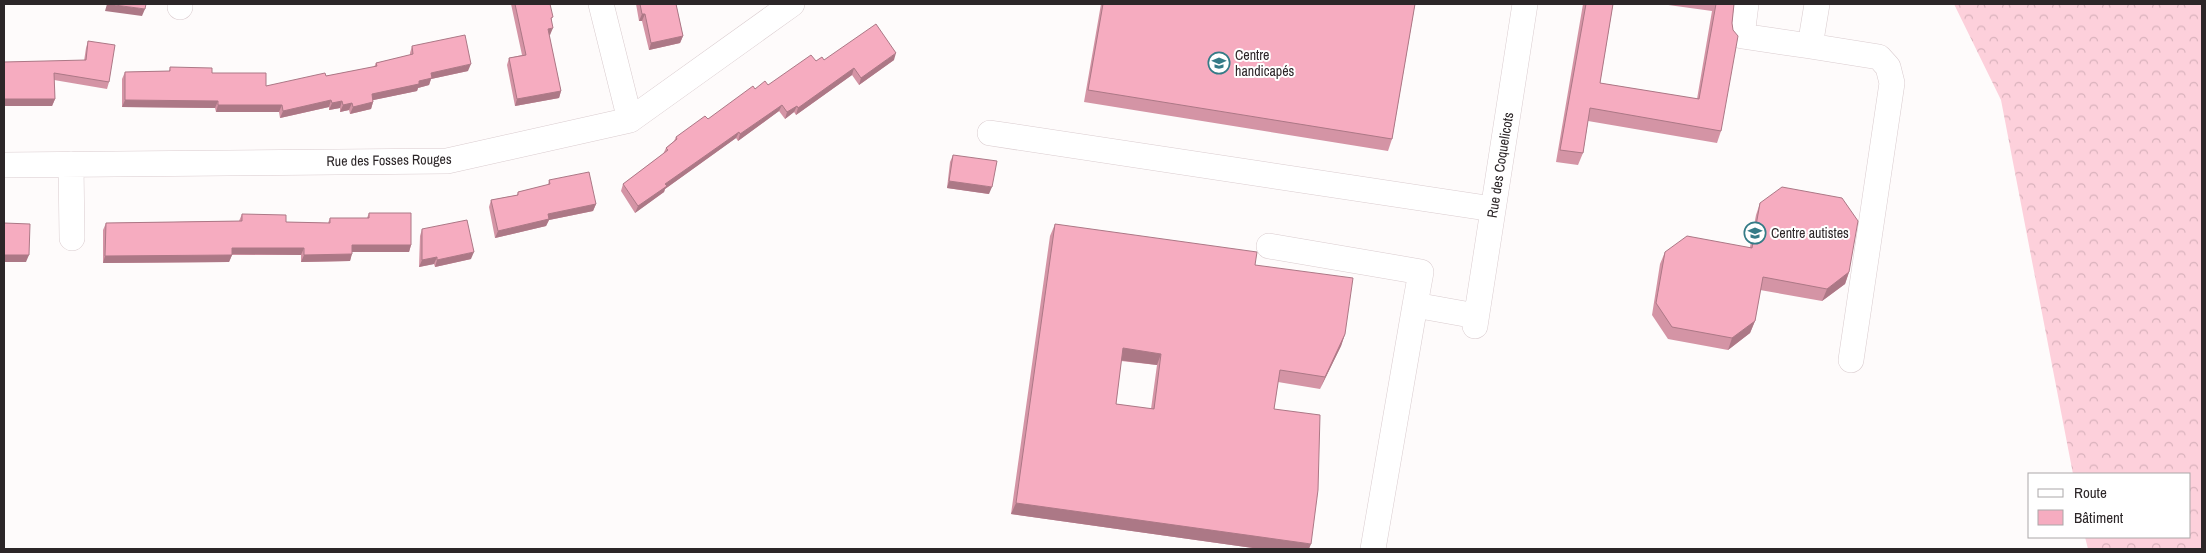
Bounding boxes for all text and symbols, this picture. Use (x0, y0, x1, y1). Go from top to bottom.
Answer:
place label: Centre handicapés (1235, 46, 1295, 80)
school or university icon: Centre handicapés (1207, 51, 1231, 75)
street label: Rue des Coquelicots (1483, 111, 1517, 219)
street label: Rue des Fosses Rouges (326, 150, 452, 170)
school or university icon: Centre autistes (1743, 221, 1767, 245)
place label: Centre autistes (1771, 224, 1849, 242)
legend (2028, 473, 2191, 538)
text: Route (2074, 482, 2107, 503)
text: Bâtiment (2074, 507, 2124, 528)

